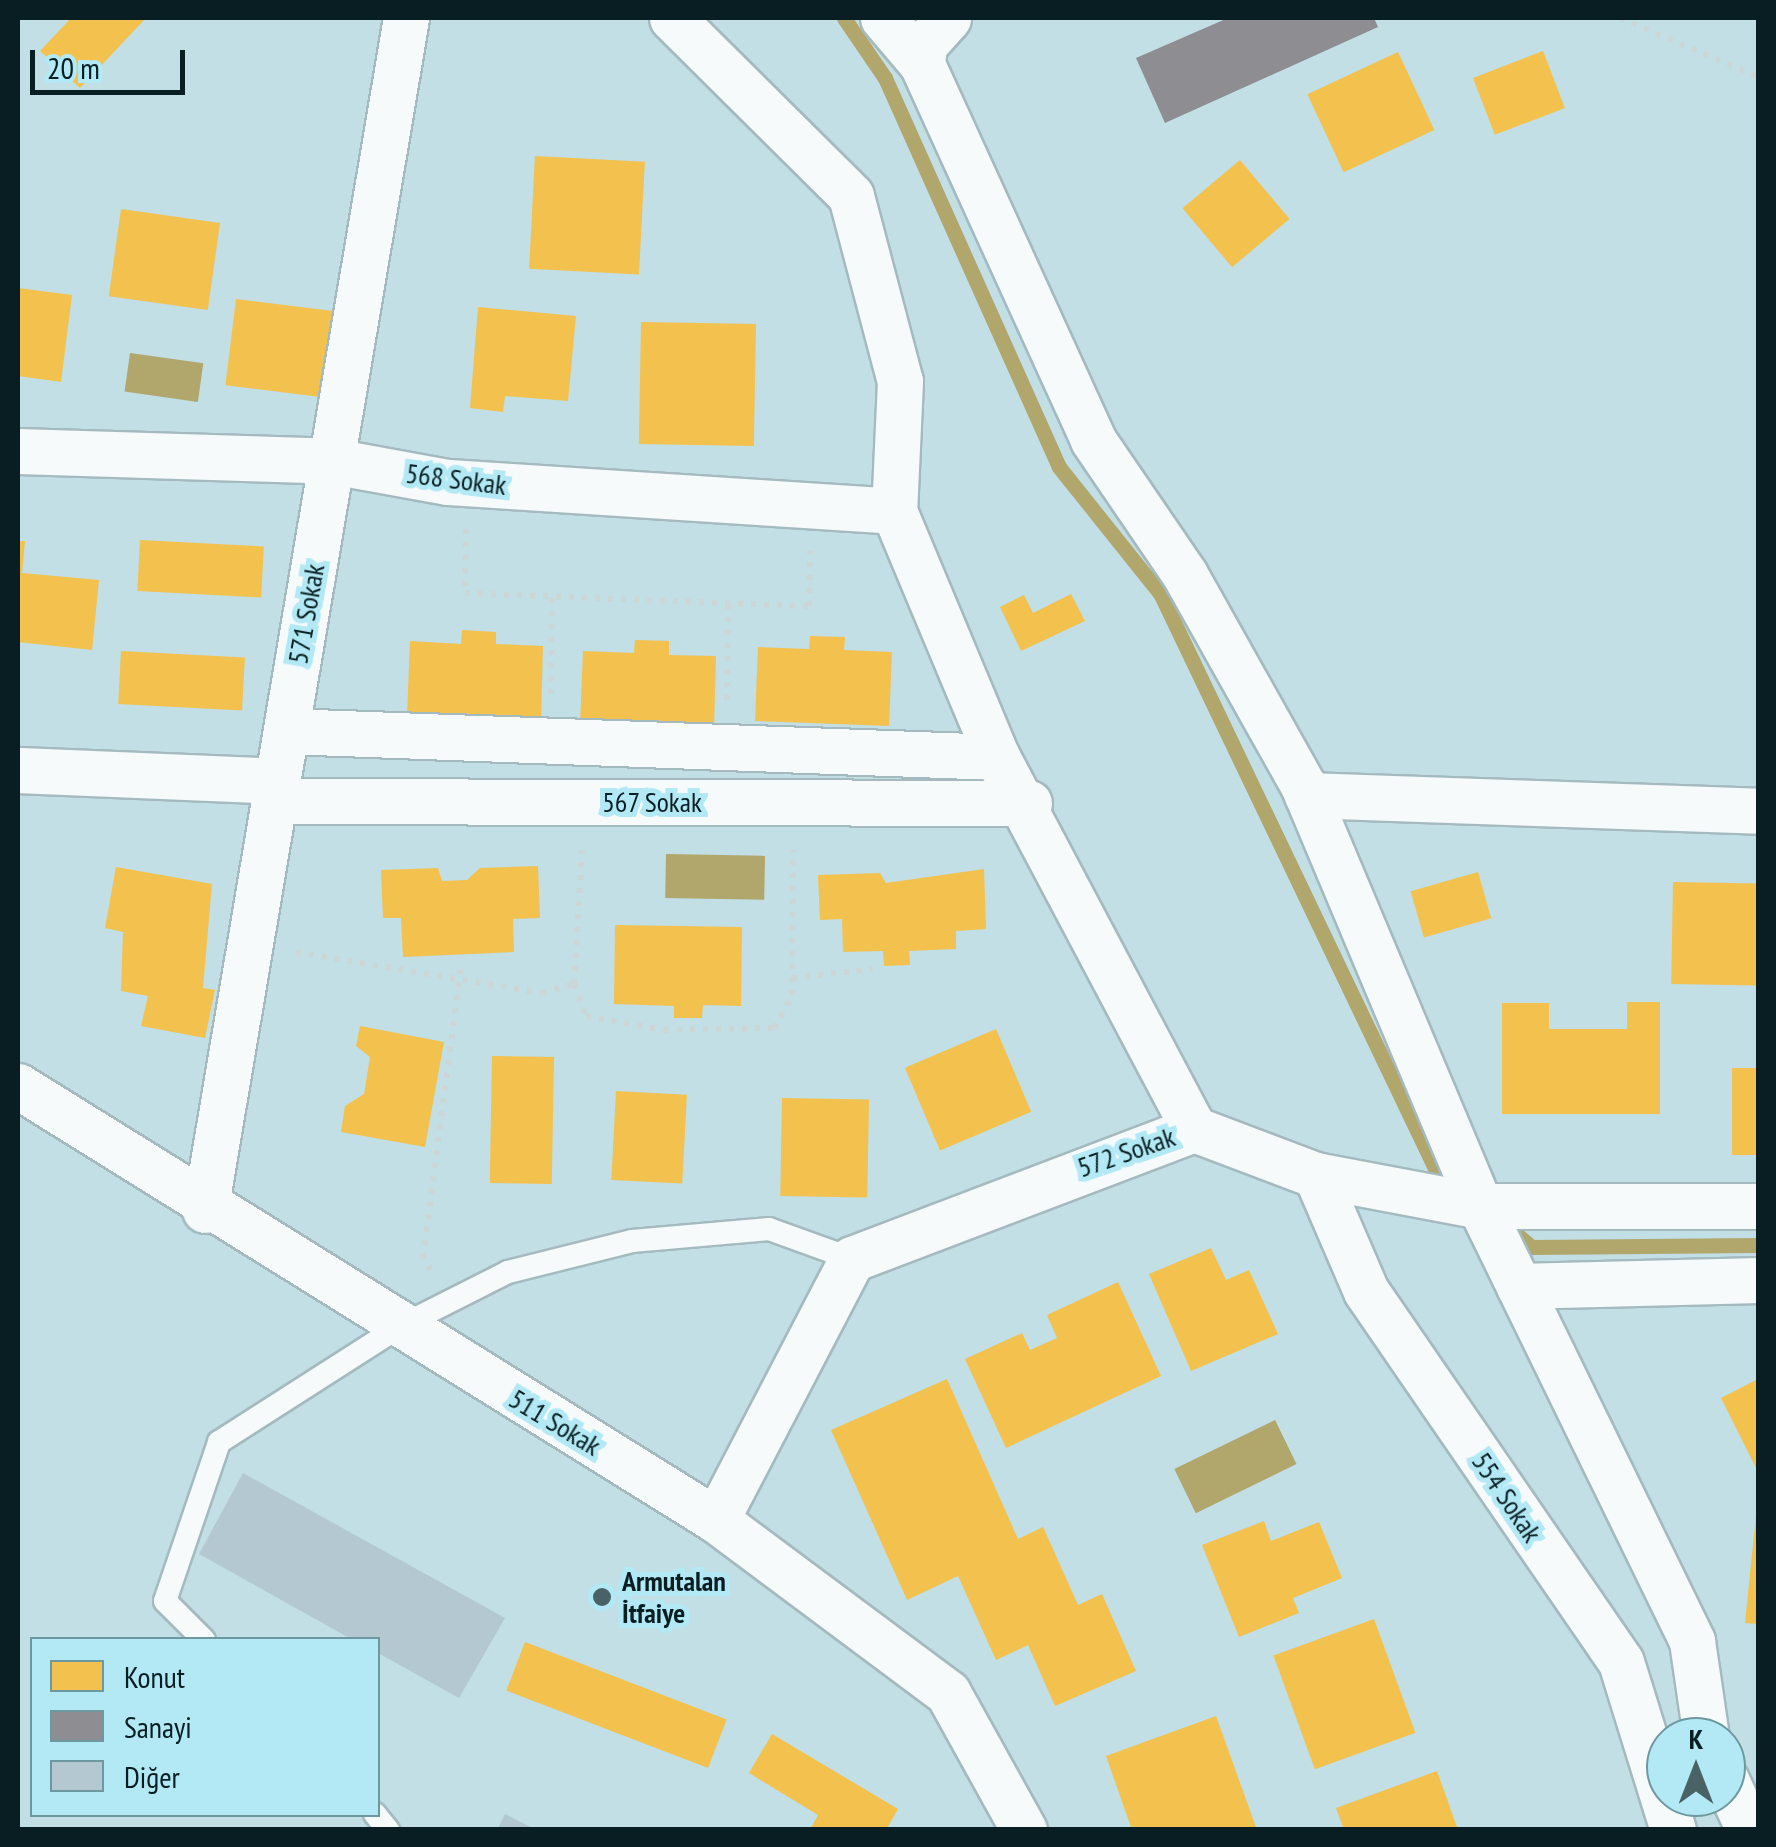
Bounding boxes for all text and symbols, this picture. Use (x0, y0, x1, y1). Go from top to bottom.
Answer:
scale bar (35, 30, 190, 92)
text: 20 m (47, 48, 100, 87)
street label: 568 Sokak (404, 456, 508, 502)
street label: 571 Sokak (281, 561, 331, 667)
street label: 567 Sokak (602, 785, 702, 819)
street label: 572 Sokak (1073, 1120, 1179, 1184)
street label: 511 Sokak (503, 1382, 607, 1462)
street label: 554 Sokak (1465, 1446, 1549, 1548)
place label: Armutalan İtfaiye (622, 1564, 726, 1630)
marker: Armutalan İtfaiye (591, 1586, 613, 1608)
legend (30, 1637, 380, 1817)
text: Konut (124, 1657, 185, 1696)
text: Sanayi (124, 1707, 192, 1746)
north arrow (1646, 1717, 1746, 1817)
text: K (1689, 1720, 1703, 1757)
text: Diğer (124, 1757, 180, 1796)

